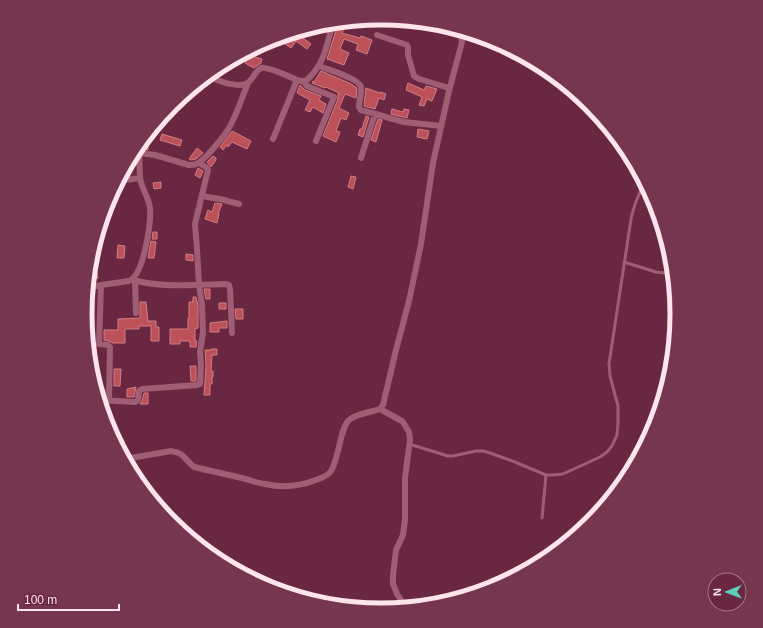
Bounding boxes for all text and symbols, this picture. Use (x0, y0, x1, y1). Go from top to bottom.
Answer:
north arrow (707, 572, 747, 612)
scale bar (18, 586, 119, 612)
text: N (711, 588, 723, 596)
text: 100 m (24, 593, 57, 607)

